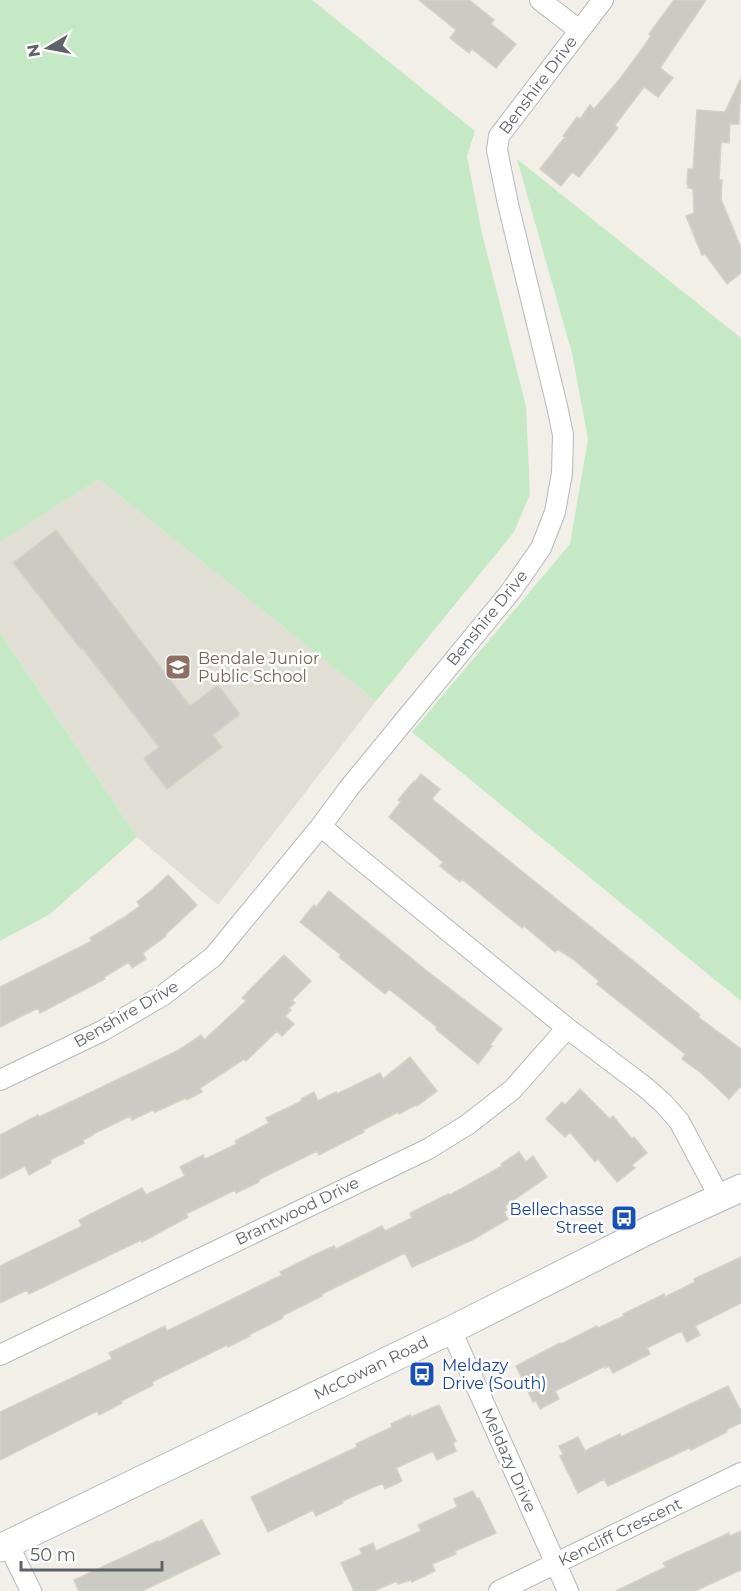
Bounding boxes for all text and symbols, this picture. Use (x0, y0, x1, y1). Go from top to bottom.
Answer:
north arrow (18, 18, 78, 78)
street label: Benshire Drive (495, 32, 581, 138)
text: N (23, 42, 44, 59)
street label: Benshire Drive (443, 566, 531, 670)
place label: Bendale Junior Public School (198, 649, 319, 686)
school or university icon: Bendale Junior Public School (163, 652, 193, 682)
street label: Benshire Drive (70, 976, 182, 1052)
street label: Brantwood Drive (232, 1173, 362, 1249)
place label: Bellechasse Street (510, 1200, 605, 1237)
bus stop icon: Bellechasse Street (609, 1203, 639, 1233)
street label: McCowan Road (311, 1332, 431, 1404)
place label: Meldazy Drive (South) (442, 1356, 547, 1393)
bus stop icon: Meldazy Drive (South) (407, 1359, 437, 1389)
street label: Meldazy Drive (477, 1405, 541, 1515)
street label: Kencliff Crescent (555, 1494, 685, 1570)
scale bar (21, 1534, 162, 1572)
text: 50 m (30, 1544, 76, 1566)

